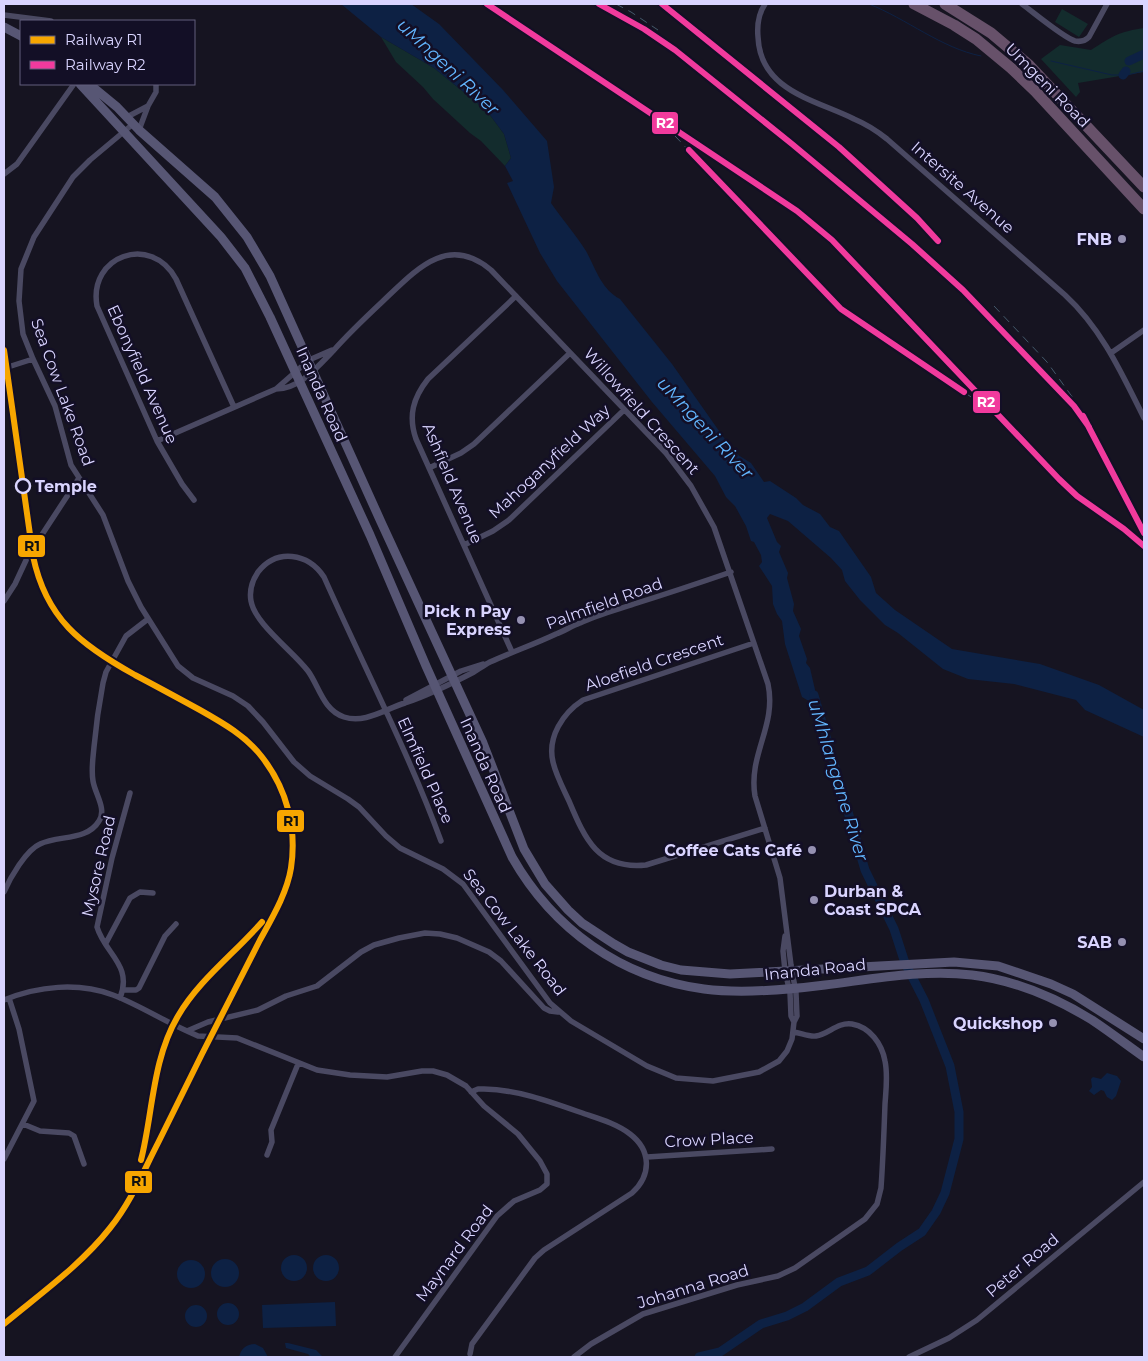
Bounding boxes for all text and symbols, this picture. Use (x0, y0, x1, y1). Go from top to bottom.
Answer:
water label: uMngeni River (392, 14, 504, 121)
legend (20, 20, 195, 85)
text: Railway R1 (65, 30, 142, 49)
street label: Umgeni Road (1002, 39, 1094, 131)
text: Railway R2 (65, 55, 146, 74)
line badge: R2 (651, 111, 679, 135)
text: R2 (656, 114, 674, 132)
street label: Intersite Avenue (907, 137, 1018, 237)
place label: FNB (1077, 230, 1112, 249)
marker: FNB (1116, 233, 1128, 245)
street label: Ebonyfield Avenue (103, 302, 182, 447)
street label: Sea Cow Lake Road (27, 316, 98, 469)
street label: Inanda Road (292, 344, 351, 445)
street label: Willowfield Crescent (580, 344, 704, 479)
water label: uMngeni River (652, 372, 759, 484)
line badge: R2 (972, 390, 1001, 414)
text: R2 (977, 393, 995, 411)
street label: Mahoganyfield Way (485, 400, 614, 522)
street label: Ashfield Avenue (419, 420, 487, 546)
place label: Temple (35, 477, 97, 496)
marker: Temple (15, 478, 31, 494)
line badge: R1 (17, 534, 46, 558)
text: R1 (24, 537, 40, 555)
street label: Palmfield Road (543, 574, 665, 633)
place label: Pick n Pay Express (424, 602, 511, 639)
marker: Pick n Pay Express (515, 614, 527, 626)
street label: Aloefield Crescent (582, 630, 726, 695)
water label: uMhlangane River (803, 696, 873, 864)
street label: Elmfield Place (394, 714, 458, 826)
street label: Inanda Road (456, 715, 515, 816)
line badge: R1 (276, 809, 305, 833)
text: R1 (283, 812, 299, 830)
street label: Mysore Road (78, 813, 119, 919)
place label: Coffee Cats Café (664, 841, 802, 860)
marker: Coffee Cats Café (806, 844, 818, 856)
street label: Sea Cow Lake Road (459, 865, 570, 1000)
place label: Durban & Coast SPCA (824, 882, 922, 919)
marker: Durban & Coast SPCA (808, 894, 820, 906)
place label: SAB (1077, 933, 1112, 952)
marker: SAB (1116, 936, 1128, 948)
street label: Inanda Road (763, 955, 867, 984)
place label: Quickshop (953, 1014, 1043, 1033)
marker: Quickshop (1047, 1017, 1059, 1029)
street label: Crow Place (664, 1128, 754, 1151)
line badge: R1 (124, 1170, 153, 1194)
text: R1 (131, 1172, 147, 1190)
street label: Maynard Road (412, 1201, 497, 1306)
street label: Peter Road (982, 1229, 1063, 1301)
street label: Johanna Road (634, 1261, 751, 1313)

